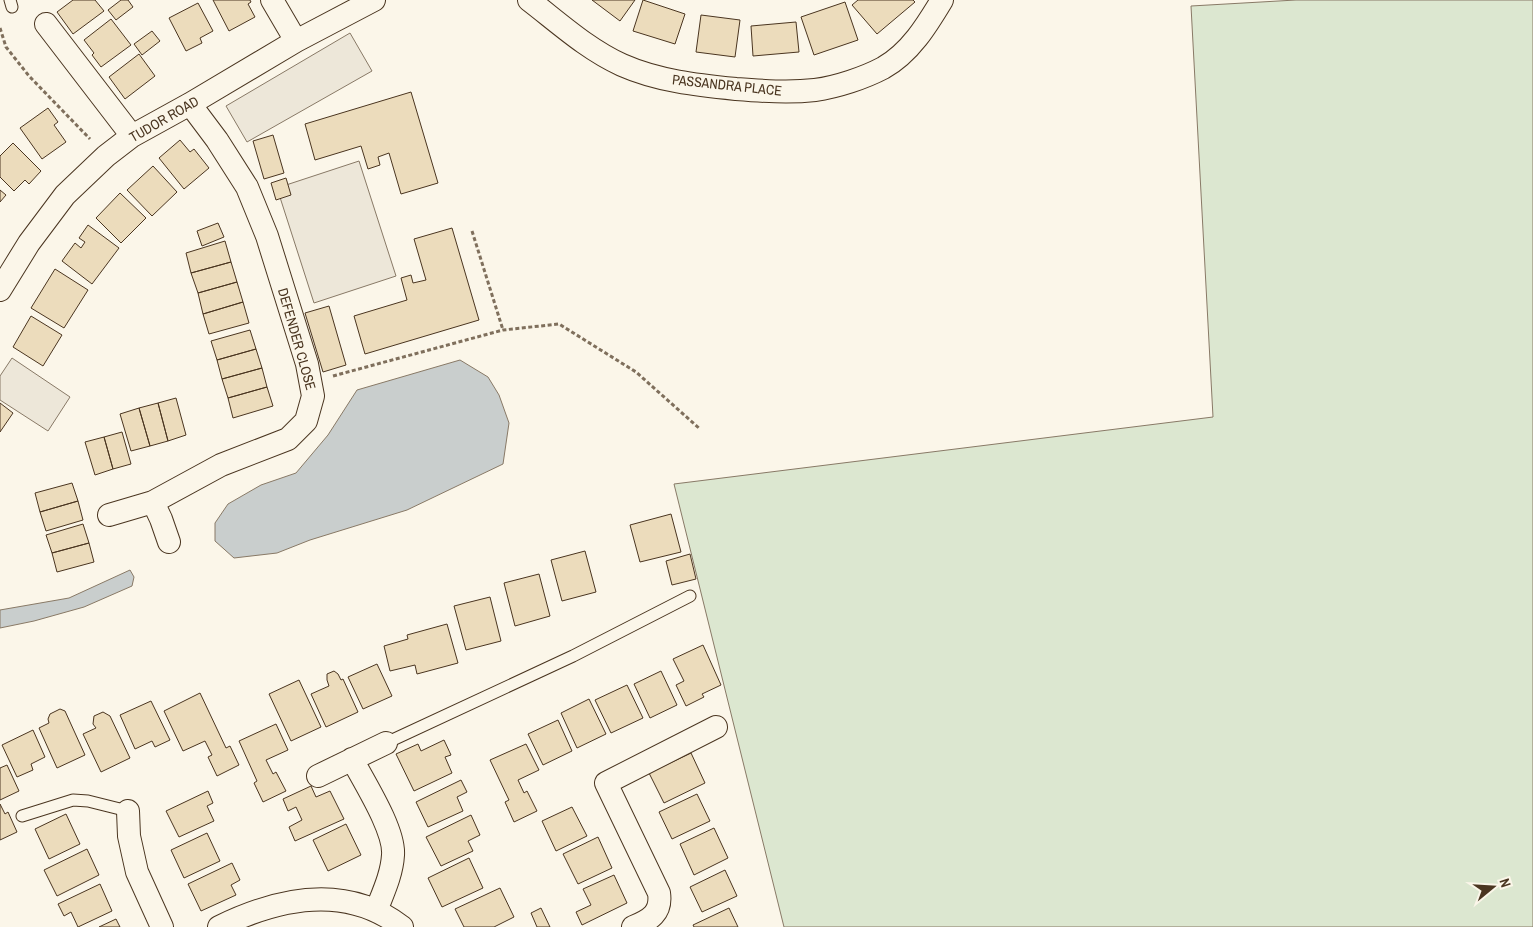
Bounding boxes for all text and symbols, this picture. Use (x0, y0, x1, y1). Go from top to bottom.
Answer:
street label: PASSANDRA PLACE (671, 70, 783, 100)
street label: TUDOR ROAD (126, 92, 202, 146)
street label: DEFENDER CLOSE (274, 286, 320, 392)
north arrow (1468, 862, 1518, 912)
text: N (1496, 876, 1515, 890)

